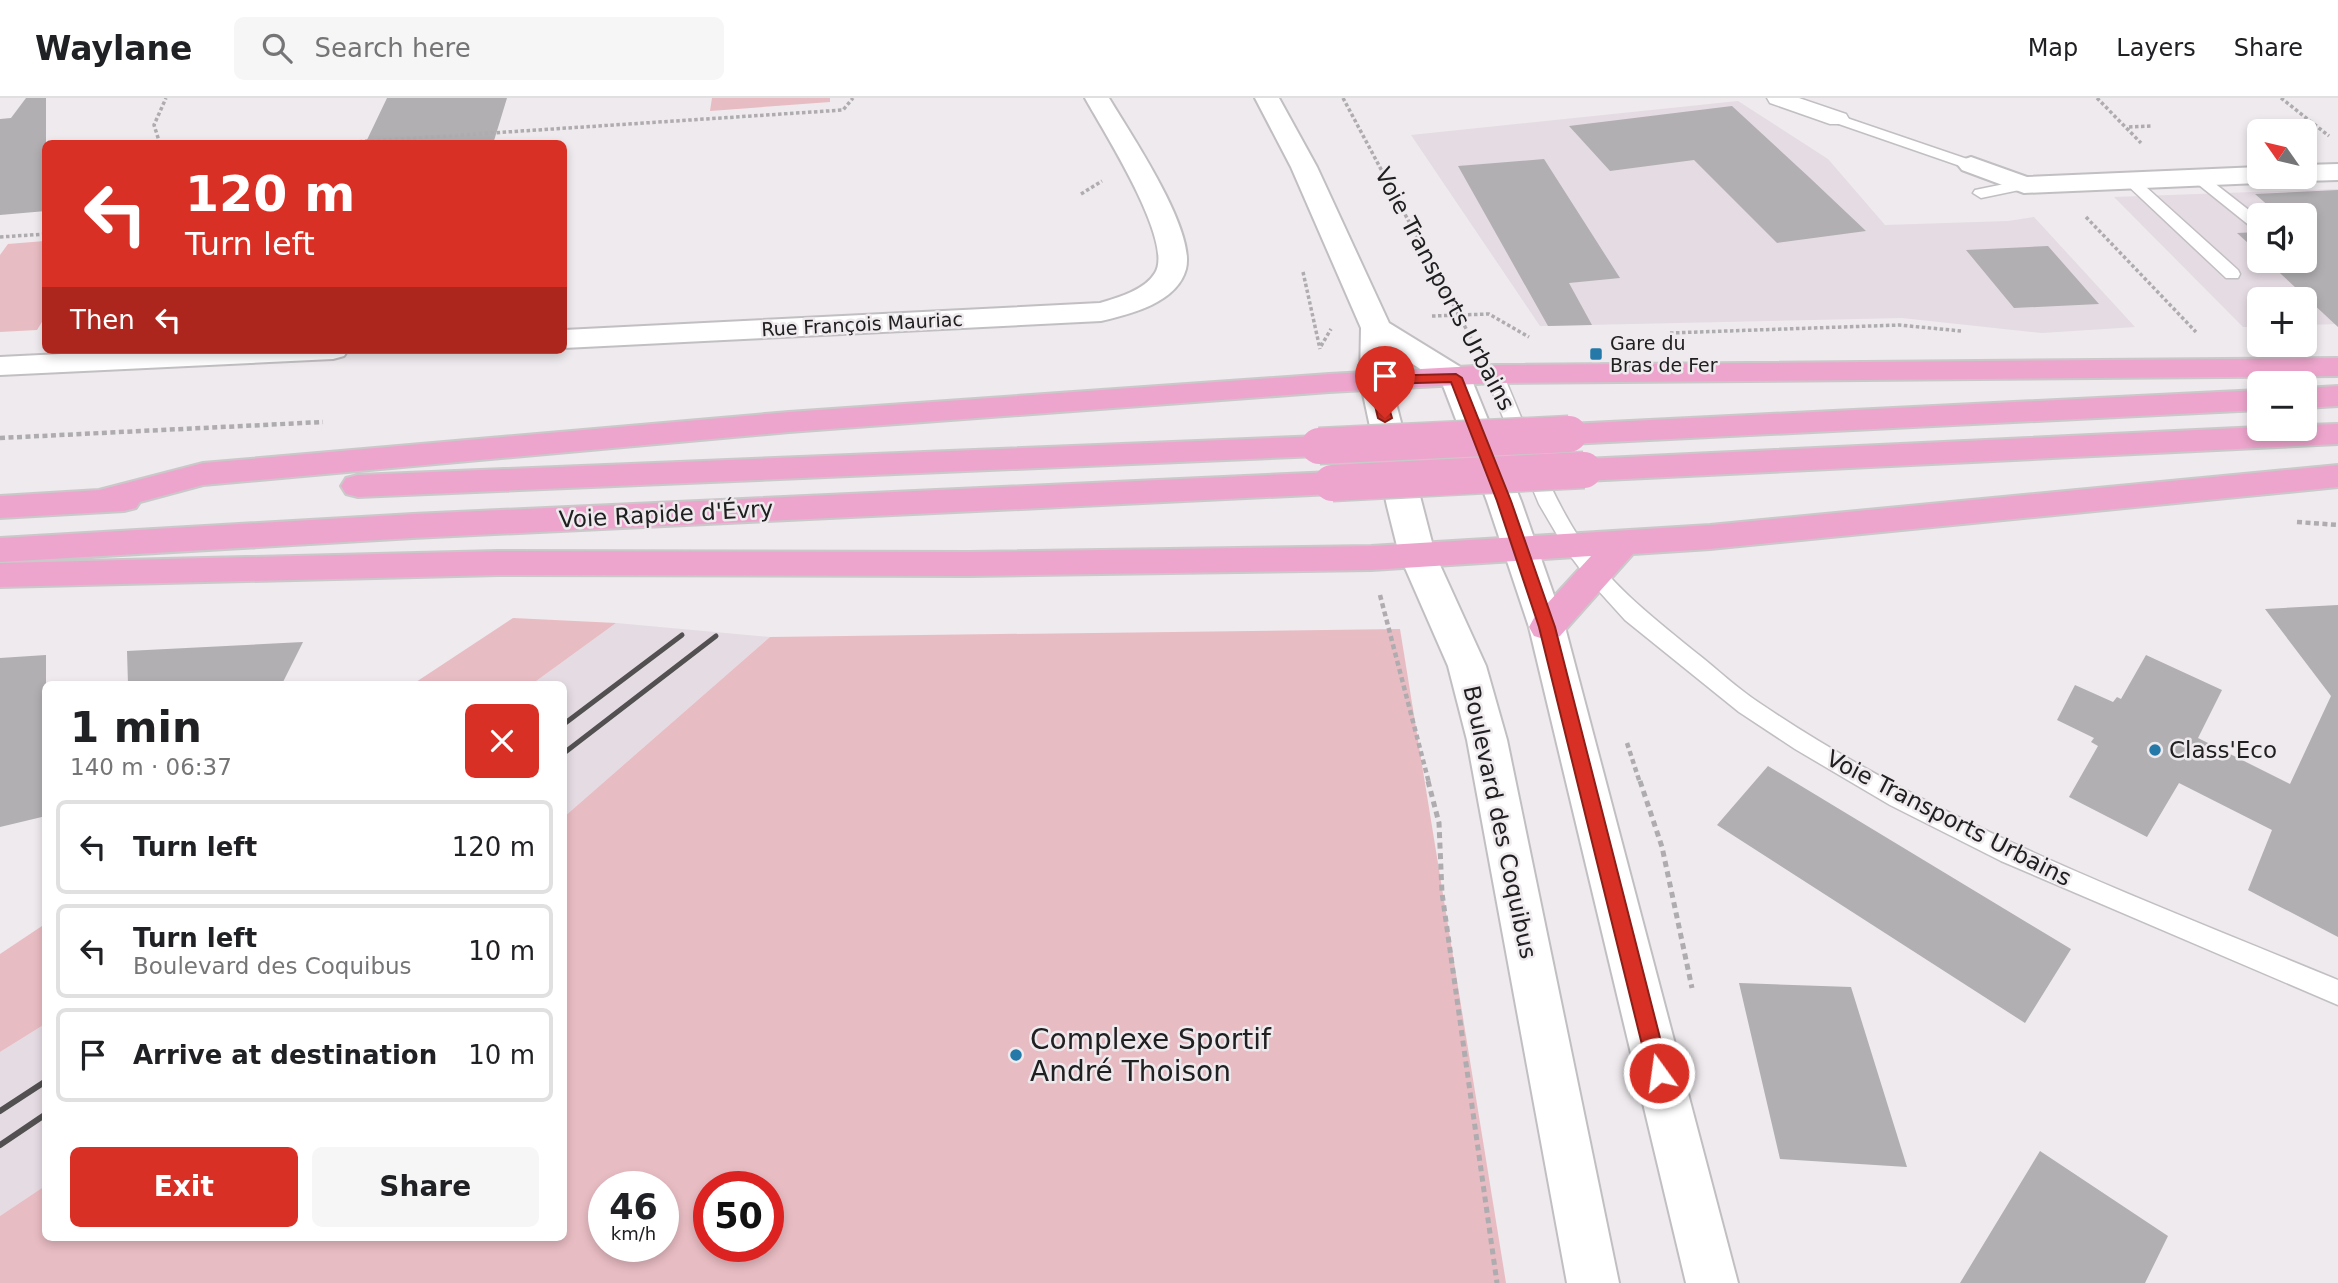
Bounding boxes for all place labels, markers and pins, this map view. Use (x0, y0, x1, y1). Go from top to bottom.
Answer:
place label: Gare du Bras de Fer (1610, 332, 1718, 376)
pin (1355, 346, 1415, 418)
marker: Gare du Bras de Fer (1588, 346, 1604, 362)
place label: Class'Eco (2169, 737, 2277, 763)
marker: Class'Eco (2147, 742, 2163, 758)
place label: Complexe Sportif André Thoison (1030, 1023, 1272, 1088)
marker: Complexe Sportif André Thoison (1008, 1047, 1024, 1063)

